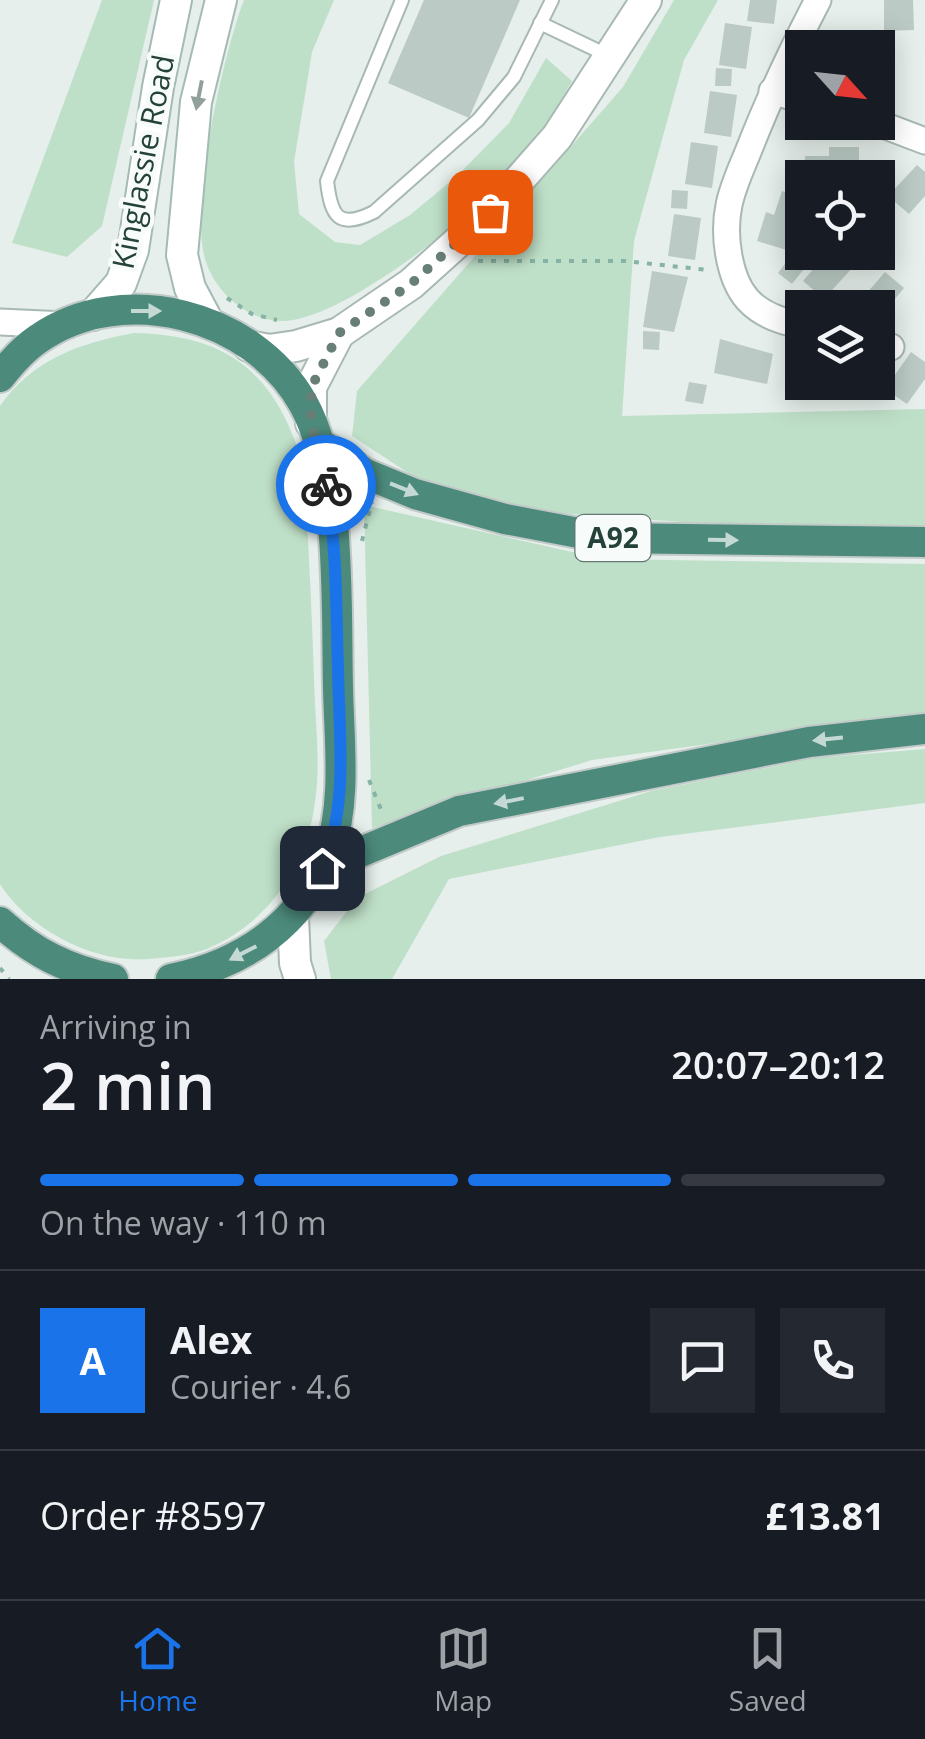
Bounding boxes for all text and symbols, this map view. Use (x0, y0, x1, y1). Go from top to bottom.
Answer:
north arrow (785, 30, 895, 140)
map controls (785, 30, 895, 400)
street label: Kinglassie Road (102, 51, 183, 272)
one-way arrow (190, 80, 206, 111)
button: locate (785, 160, 895, 270)
pin (448, 170, 533, 255)
icon: bag (463, 185, 518, 240)
button: layers (785, 290, 895, 400)
one-way arrow (131, 303, 163, 319)
courier (276, 435, 376, 535)
icon: bike (299, 458, 354, 513)
one-way arrow (389, 481, 419, 497)
road number: A92 (576, 515, 650, 561)
one-way arrow (707, 532, 739, 548)
one-way arrow (812, 731, 843, 747)
one-way arrow (493, 794, 524, 809)
pin (280, 826, 365, 911)
icon: home (295, 841, 350, 896)
one-way arrow (228, 944, 257, 961)
text: Arriving in (40, 1005, 192, 1048)
text: 20:07–20:12 (671, 1038, 885, 1090)
text: 2 min (40, 1041, 215, 1129)
text: On the way · 110 m (40, 1201, 327, 1244)
button: chat (650, 1308, 755, 1413)
button: phone (780, 1308, 885, 1413)
text: Alex (170, 1313, 252, 1365)
text: A (79, 1334, 106, 1386)
text: Courier · 4.6 (170, 1365, 351, 1408)
text: Order #8597 (40, 1489, 267, 1541)
text: £13.81 (766, 1489, 885, 1541)
tab: Home (118, 1621, 198, 1719)
tab: Map (434, 1621, 492, 1719)
tab: Saved (729, 1621, 807, 1719)

